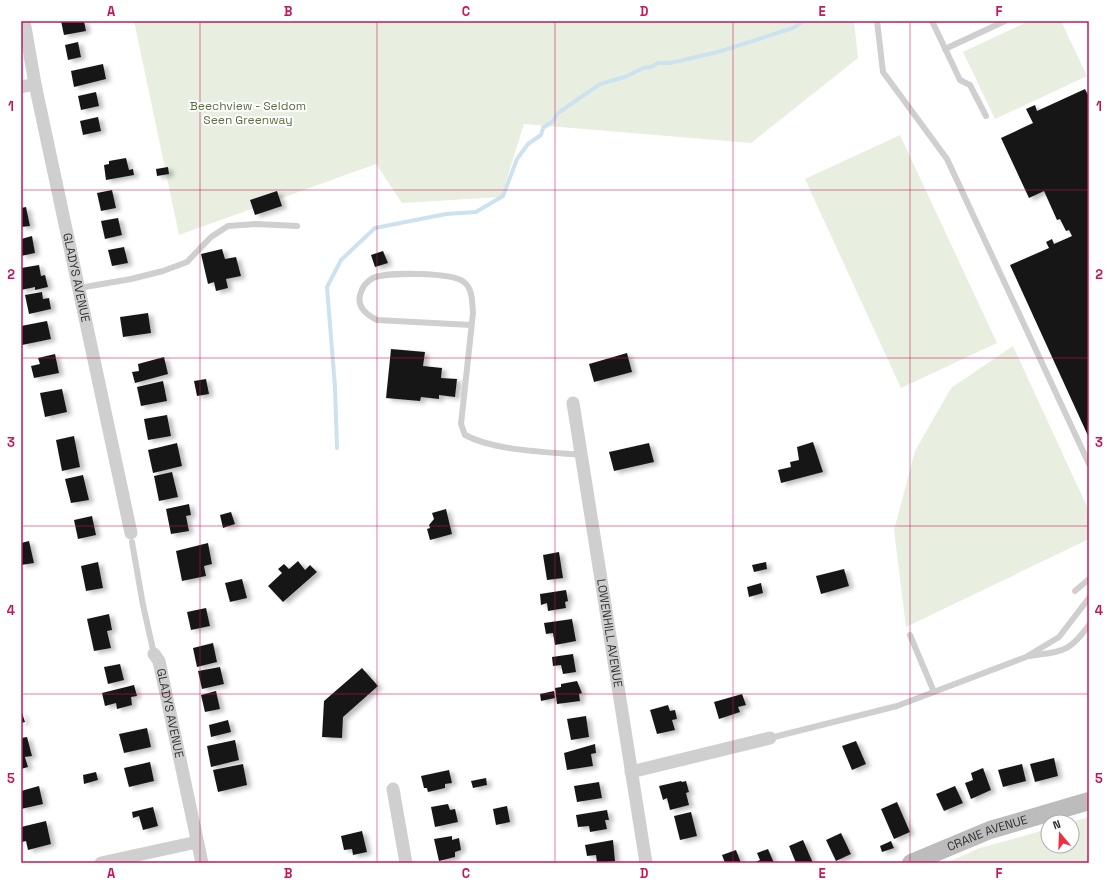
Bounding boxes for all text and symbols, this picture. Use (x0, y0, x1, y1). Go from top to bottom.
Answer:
text: A (107, 3, 116, 20)
text: B (284, 3, 293, 20)
text: C (462, 3, 470, 20)
text: D (640, 3, 649, 20)
text: E (818, 3, 826, 20)
text: F (996, 3, 1003, 20)
text: 1 (8, 98, 14, 115)
park label: Beechview - Seldom Seen Greenway (190, 98, 306, 128)
text: 1 (1096, 98, 1102, 115)
street label: GLADYS AVENUE (59, 232, 94, 324)
text: 2 (7, 266, 15, 283)
text: 2 (1095, 266, 1103, 283)
text: 3 (7, 434, 15, 451)
text: 3 (1095, 434, 1103, 451)
street label: LOWENHILL AVENUE (593, 578, 626, 689)
text: 4 (7, 602, 15, 619)
text: 4 (1095, 602, 1103, 619)
street label: GLADYS AVENUE (153, 667, 187, 760)
text: 5 (7, 770, 15, 787)
text: 5 (1095, 770, 1103, 787)
street label: CRANE AVENUE (945, 811, 1030, 855)
north arrow (1040, 814, 1080, 854)
text: N (1051, 817, 1063, 832)
text: A (107, 865, 116, 882)
text: B (284, 865, 293, 882)
text: C (462, 865, 470, 882)
text: D (640, 865, 649, 882)
text: E (818, 865, 826, 882)
text: F (996, 865, 1003, 882)

